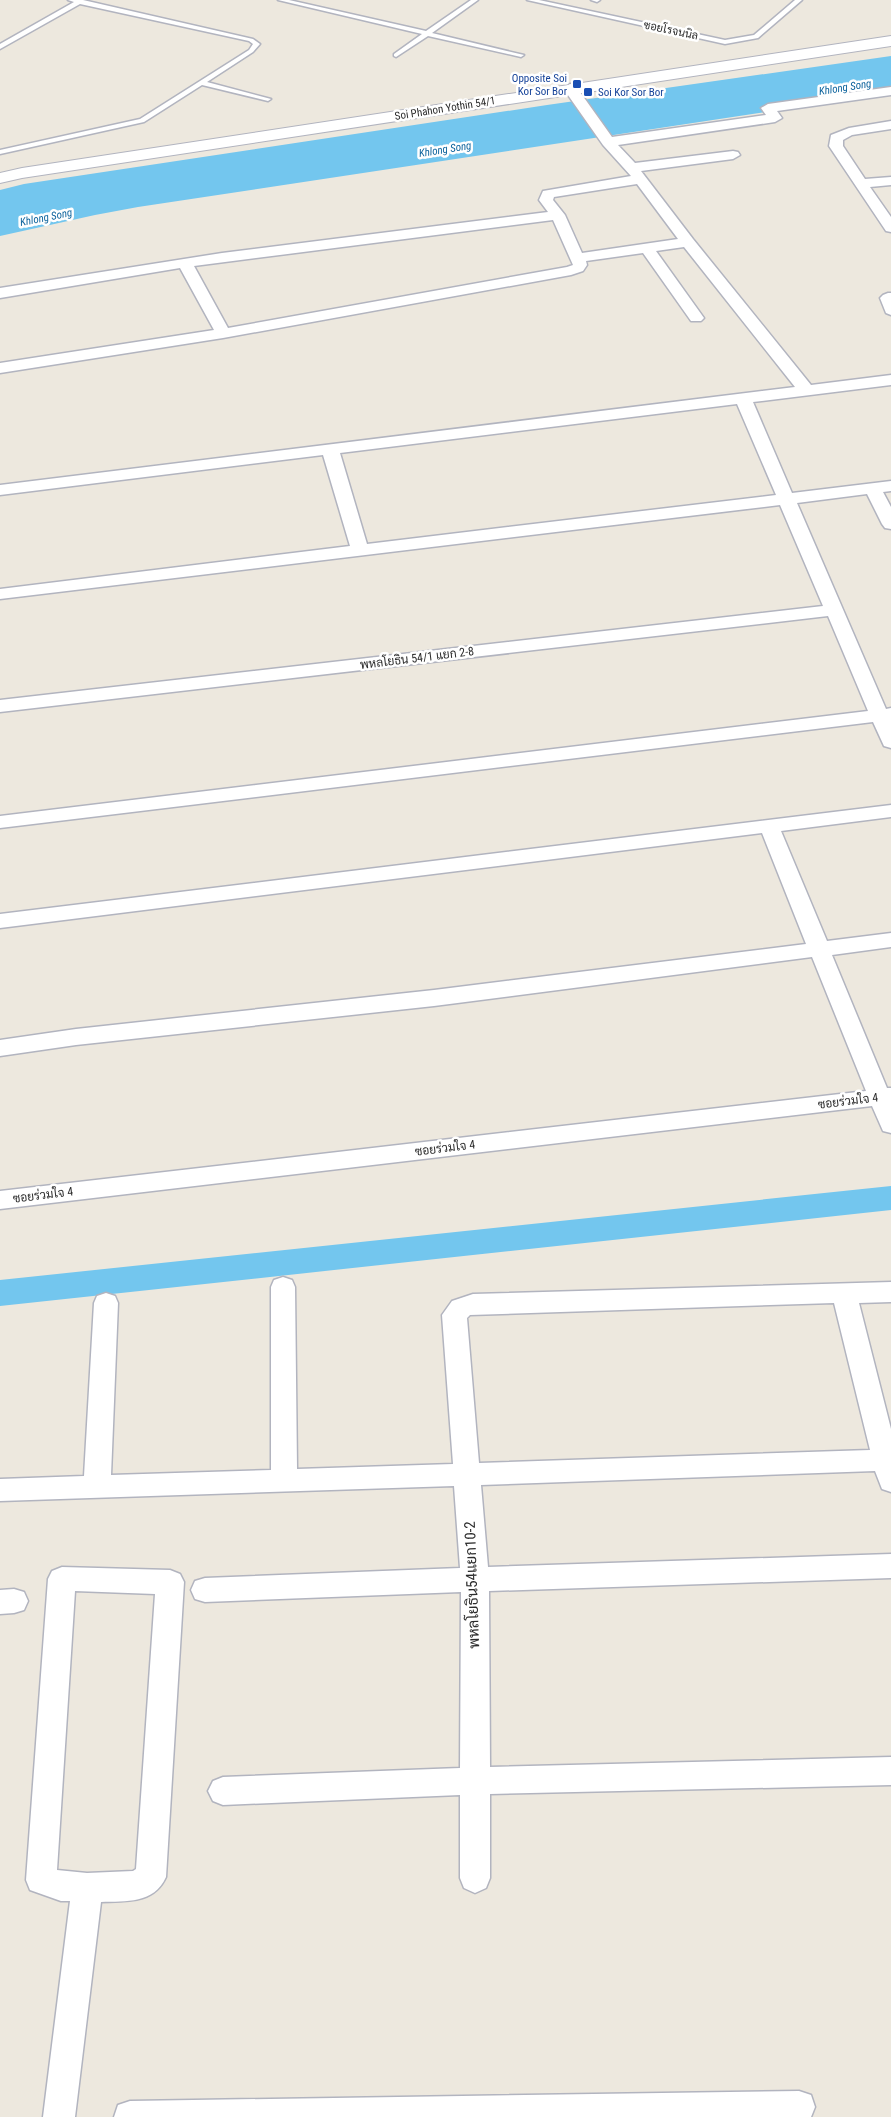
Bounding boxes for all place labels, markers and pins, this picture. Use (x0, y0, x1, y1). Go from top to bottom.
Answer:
place label: Opposite Soi Kor Sor Bor (512, 72, 568, 98)
marker: Opposite Soi Kor Sor Bor (571, 78, 583, 90)
marker: Soi Kor Sor Bor (582, 86, 594, 98)
place label: Soi Kor Sor Bor (598, 86, 664, 99)

